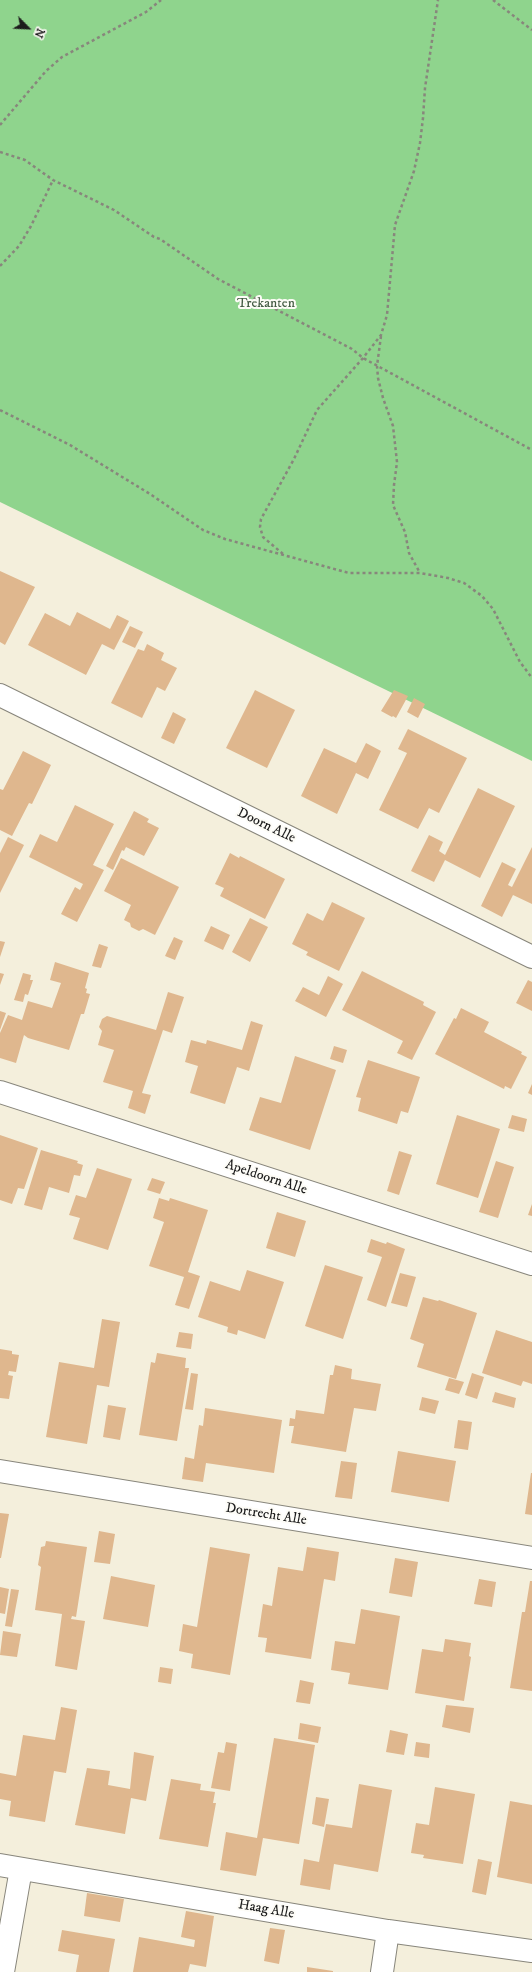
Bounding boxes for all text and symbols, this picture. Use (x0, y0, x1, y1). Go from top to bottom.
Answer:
north arrow (8, 8, 48, 48)
text: N (31, 26, 47, 40)
park label: Trekanten (237, 296, 295, 312)
street label: Doorn Alle (234, 805, 298, 847)
street label: Apeldoorn Alle (223, 1157, 309, 1199)
street label: Dortrecht Alle (224, 1500, 308, 1530)
street label: Haag Alle (237, 1897, 295, 1923)

